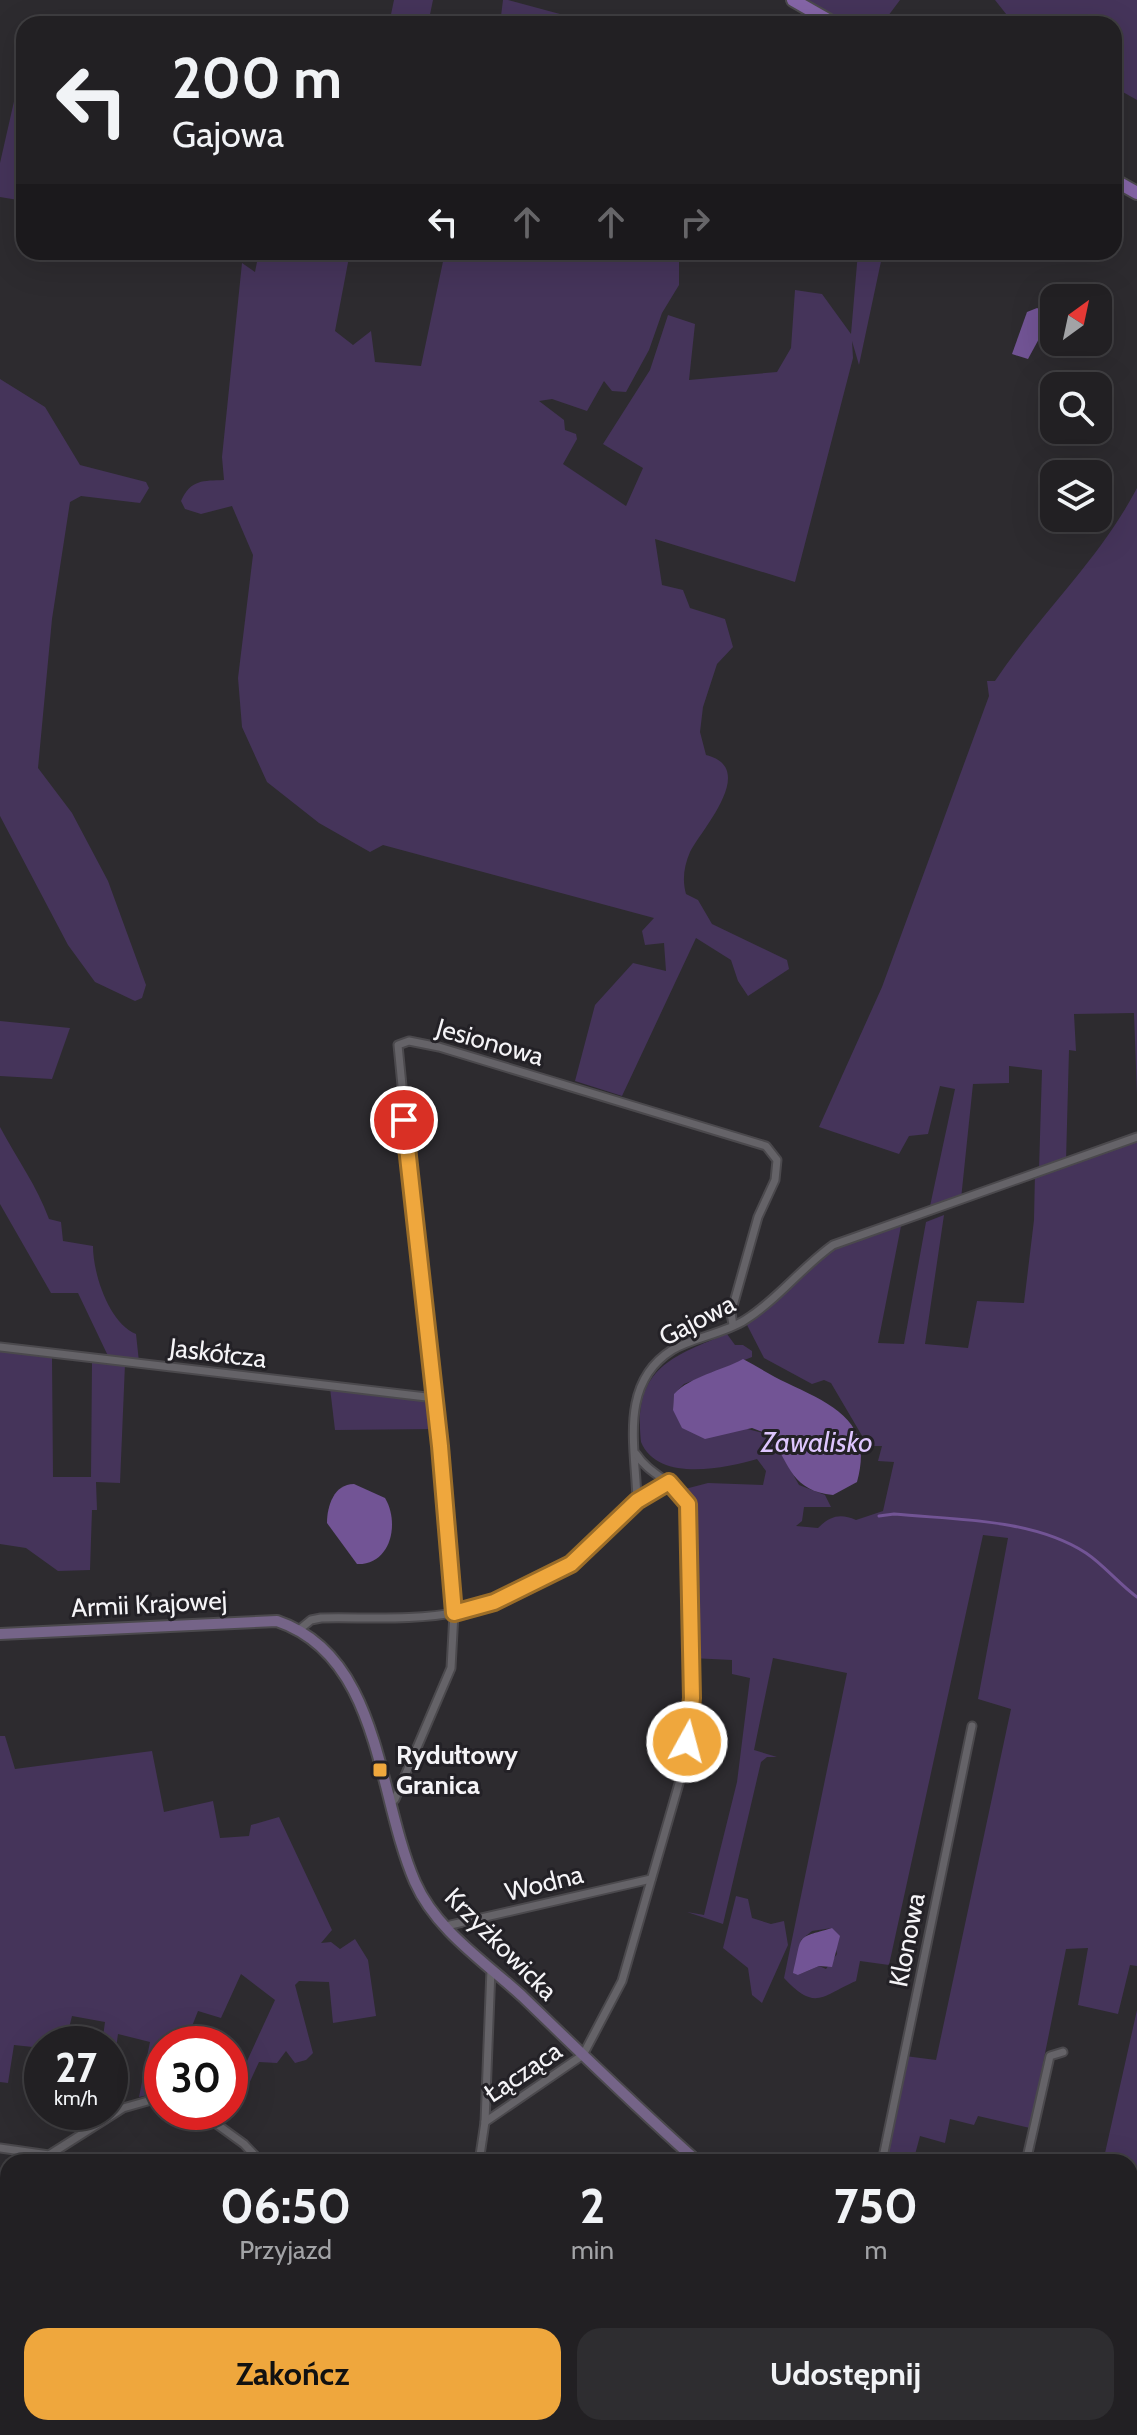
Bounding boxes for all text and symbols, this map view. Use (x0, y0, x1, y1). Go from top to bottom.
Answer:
text: 200 m (172, 44, 342, 112)
icon: left (40, 48, 144, 152)
text: Gajowa (172, 112, 284, 156)
icon: left (421, 200, 465, 244)
icon: ahead (505, 200, 549, 244)
icon: ahead (589, 200, 633, 244)
icon: right (673, 200, 717, 244)
north arrow (1040, 284, 1112, 356)
map controls (1040, 284, 1112, 532)
button: search (1040, 372, 1112, 444)
button: layers (1040, 460, 1112, 532)
street label: Jesionowa (432, 1011, 548, 1073)
pin (370, 1086, 438, 1154)
icon: arrive (382, 1098, 426, 1142)
street label: Gajowa (654, 1287, 741, 1353)
street label: Jaskółcza (167, 1331, 269, 1375)
water label: Zawalisko (759, 1425, 873, 1459)
street label: Armii Krajowej (70, 1584, 228, 1624)
position arrow (645, 1700, 729, 1784)
place label: Rydułtowy Granica (396, 1739, 518, 1801)
marker: Rydułtowy Granica (371, 1761, 389, 1779)
street label: Wodna (502, 1858, 587, 1908)
street label: Krzyżkowicka (438, 1881, 564, 2007)
street label: Klonowa (882, 1890, 932, 1990)
speed limit sign: 30 (144, 2026, 248, 2130)
street label: Łącząca (478, 2034, 568, 2109)
text: 27 (55, 2043, 97, 2092)
text: km/h (54, 2086, 98, 2110)
text: 06:50 (220, 2177, 351, 2235)
text: 2 (580, 2177, 605, 2235)
text: 750 (834, 2177, 918, 2235)
text: Przyjazd (239, 2234, 332, 2266)
text: min (571, 2234, 614, 2266)
text: m (865, 2234, 887, 2266)
button: Zakończ (24, 2328, 561, 2420)
button: Udostępnij (577, 2328, 1114, 2420)

